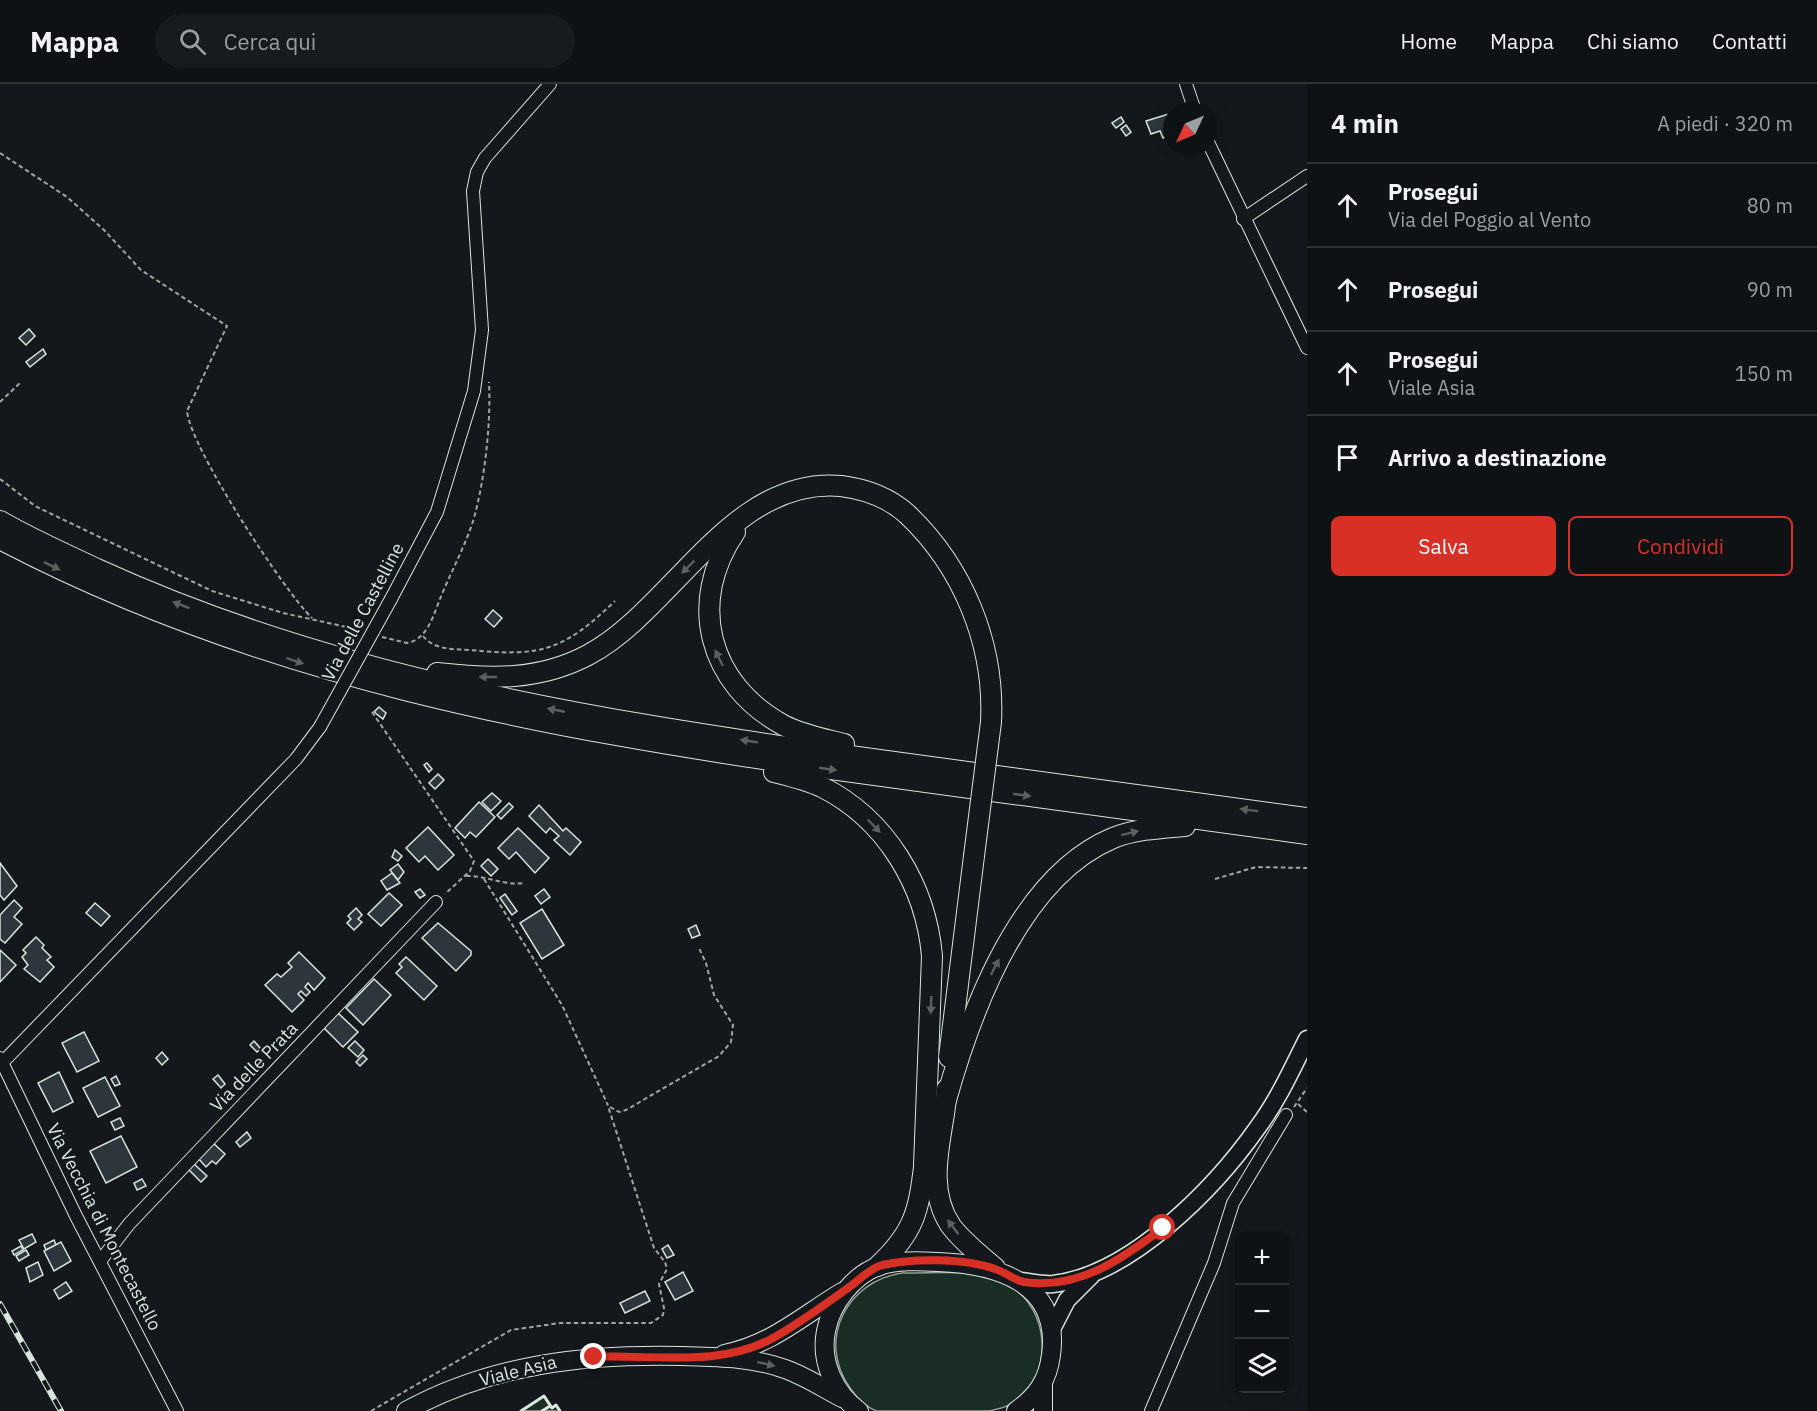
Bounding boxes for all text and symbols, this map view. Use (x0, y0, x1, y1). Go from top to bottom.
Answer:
search box (155, 14, 575, 68)
text: Mappa (30, 23, 119, 60)
icon: search (176, 25, 209, 58)
text: Cerca qui (224, 27, 316, 56)
text: Home (1401, 27, 1457, 55)
text: Mappa (1490, 27, 1554, 55)
text: Chi siamo (1587, 27, 1679, 55)
text: Contatti (1712, 27, 1787, 55)
north arrow (1163, 102, 1217, 156)
text: 4 min (1331, 106, 1399, 140)
text: A piedi · 320 m (1657, 110, 1793, 137)
text: Prosegui (1388, 177, 1478, 206)
icon: ahead (1331, 189, 1364, 222)
text: 80 m (1747, 192, 1793, 219)
text: Via del Poggio al Vento (1388, 206, 1591, 233)
icon: ahead (1331, 273, 1364, 306)
text: Prosegui (1388, 275, 1478, 304)
text: 90 m (1747, 276, 1793, 303)
text: Prosegui (1388, 345, 1478, 374)
icon: ahead (1331, 357, 1364, 390)
text: 150 m (1735, 360, 1793, 387)
text: Viale Asia (1388, 374, 1475, 401)
icon: arrive (1331, 441, 1364, 474)
text: Arrivo a destinazione (1388, 443, 1607, 472)
button: Salva (1331, 516, 1556, 576)
button: Condividi (1568, 516, 1793, 576)
street label: Via delle Castelline (316, 539, 409, 685)
one-way arrow (682, 560, 696, 574)
one-way arrow (43, 561, 60, 571)
one-way arrow (172, 600, 190, 609)
one-way arrow (715, 650, 724, 667)
one-way arrow (286, 657, 304, 666)
one-way arrow (479, 672, 498, 682)
one-way arrow (546, 705, 565, 714)
one-way arrow (739, 737, 758, 746)
one-way arrow (819, 764, 838, 773)
one-way arrow (1012, 790, 1031, 799)
one-way arrow (1239, 805, 1258, 815)
one-way arrow (867, 819, 881, 834)
one-way arrow (1121, 828, 1139, 838)
one-way arrow (991, 958, 1000, 975)
one-way arrow (926, 996, 936, 1015)
street label: Via delle Prata (205, 1017, 303, 1116)
street label: Via Vecchia di Montecastello (42, 1119, 167, 1334)
route start (1149, 1214, 1175, 1240)
one-way arrow (948, 1220, 960, 1235)
map controls (1235, 1231, 1289, 1393)
button: + (1235, 1231, 1289, 1285)
button: − (1235, 1285, 1289, 1339)
button: layers (1235, 1339, 1289, 1393)
route end (580, 1343, 606, 1369)
street label: Viale Asia (477, 1350, 559, 1391)
one-way arrow (757, 1360, 776, 1369)

